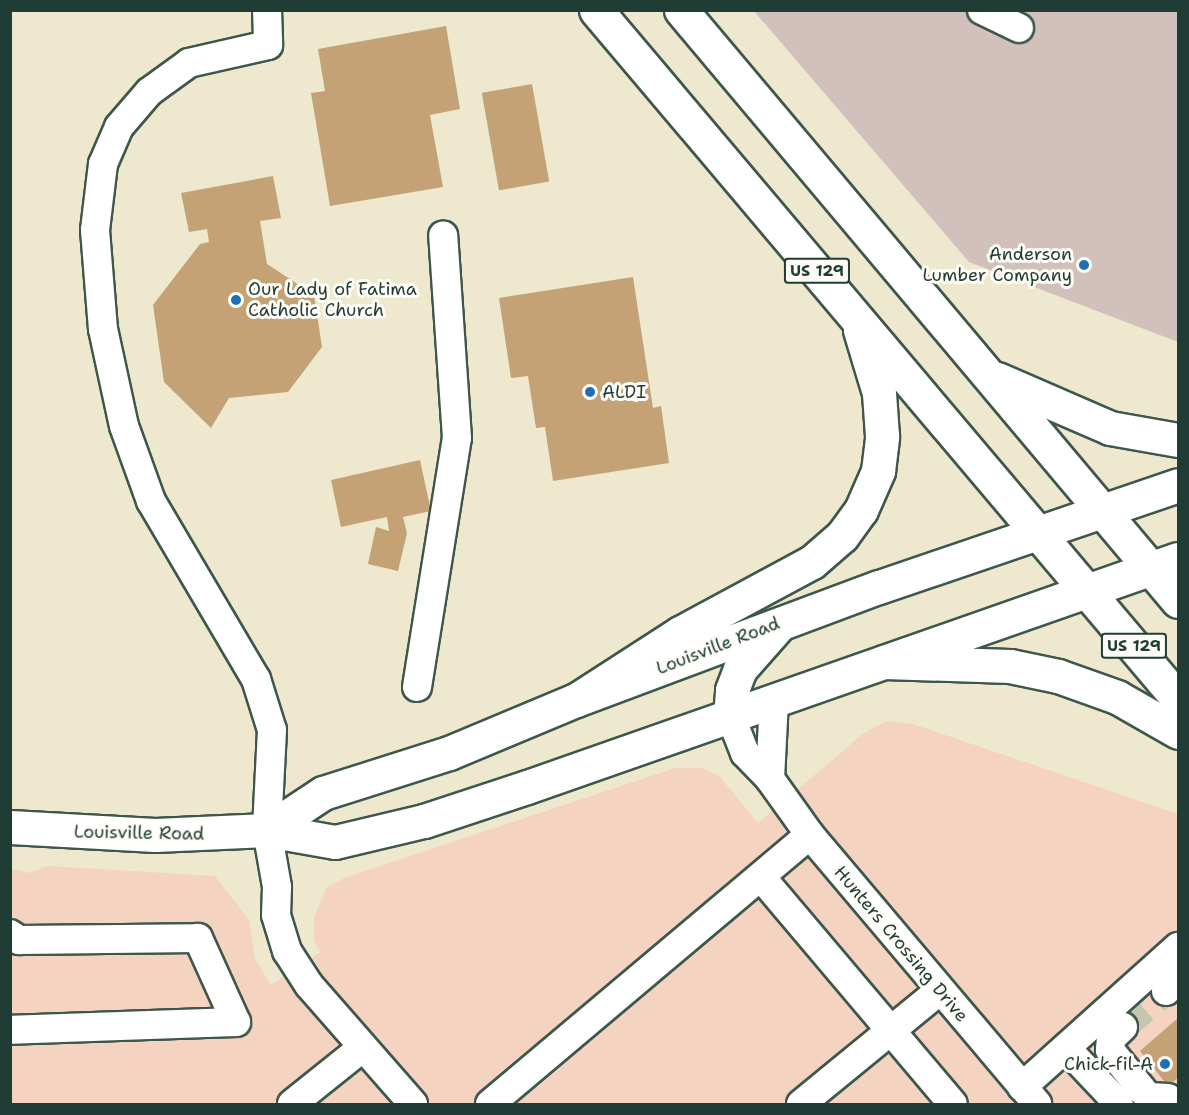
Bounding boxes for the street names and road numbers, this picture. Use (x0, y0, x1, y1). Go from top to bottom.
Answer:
road number: US 129 (782, 258, 852, 284)
street label: Louisville Road (653, 613, 783, 679)
road number: US 129 (1100, 633, 1168, 659)
street label: Louisville Road (74, 821, 204, 845)
street label: Hunters Crossing Drive (829, 862, 973, 1026)

